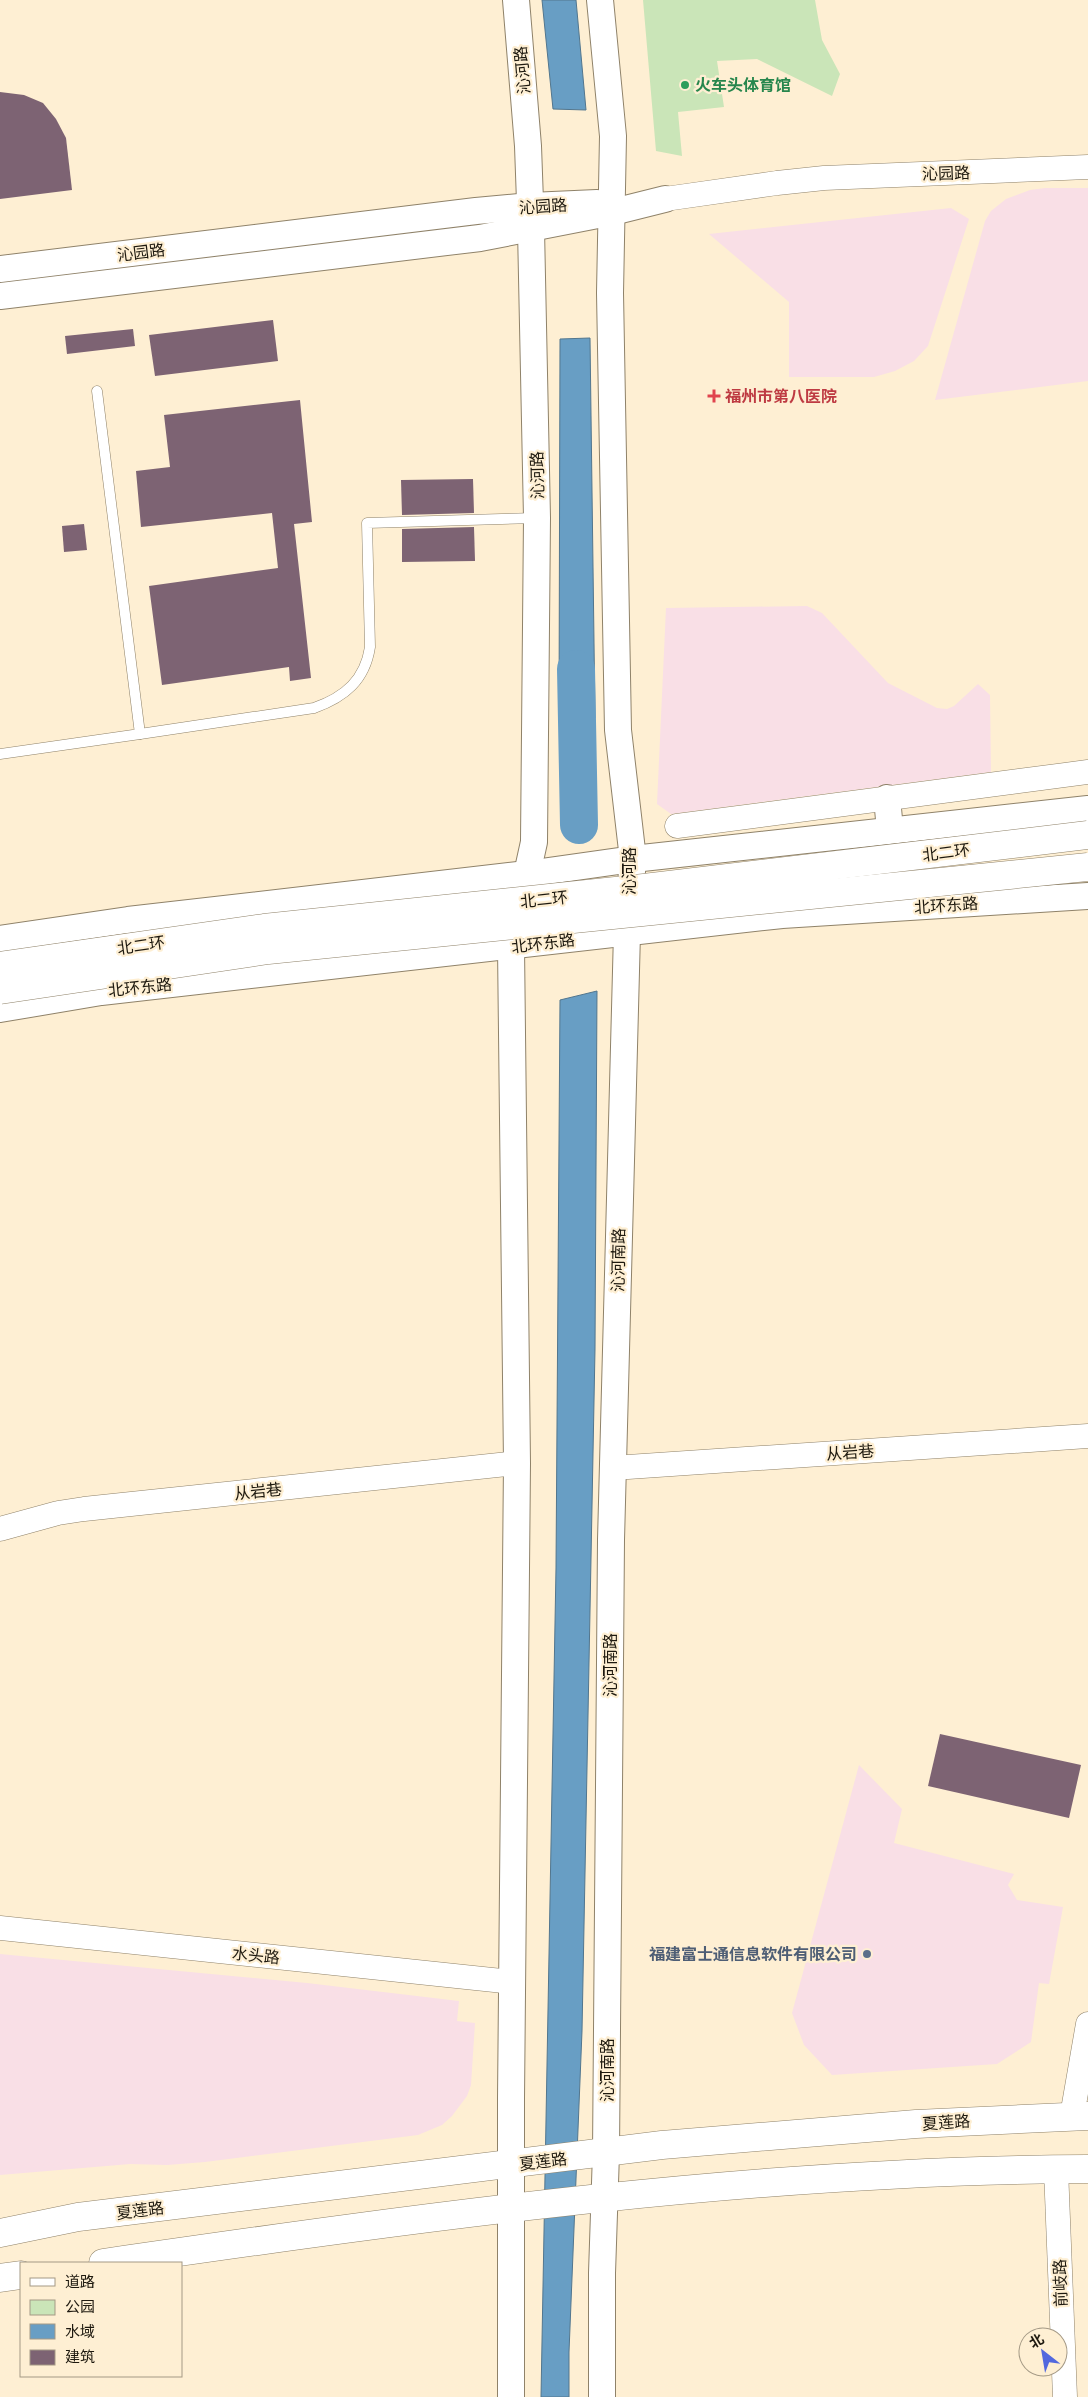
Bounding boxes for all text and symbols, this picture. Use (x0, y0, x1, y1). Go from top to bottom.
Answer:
street label: 沁河路 (511, 45, 534, 95)
place label: 火车头体育馆 (695, 76, 791, 95)
marker: 火车头体育馆 (679, 79, 691, 91)
street label: 沁园路 (922, 163, 970, 184)
street label: 沁园路 (518, 195, 568, 218)
street label: 沁园路 (116, 240, 166, 265)
place label: 福州市第八医院 (725, 387, 837, 406)
marker: 福州市第八医院 (707, 389, 721, 403)
street label: 沁河路 (528, 451, 547, 499)
street label: 北二环 (921, 840, 971, 865)
street label: 沁河路 (620, 847, 639, 895)
street label: 北二环 (519, 888, 569, 911)
street label: 北环东路 (913, 894, 979, 917)
street label: 北环东路 (510, 930, 576, 957)
street label: 北二环 (116, 933, 166, 958)
street label: 北环东路 (107, 975, 173, 1000)
street label: 沁河南路 (608, 1228, 629, 1292)
street label: 从岩巷 (825, 1441, 875, 1464)
street label: 从岩巷 (233, 1480, 283, 1503)
street label: 沁河南路 (601, 1633, 620, 1697)
street label: 水头路 (231, 1944, 281, 1967)
place label: 福建富士通信息软件有限公司 (649, 1945, 857, 1964)
marker: 福建富士通信息软件有限公司 (861, 1948, 873, 1960)
street label: 沁河南路 (598, 2038, 617, 2102)
street label: 夏莲路 (921, 2111, 971, 2134)
street label: 夏莲路 (518, 2149, 568, 2174)
street label: 夏莲路 (115, 2198, 165, 2223)
street label: 前岐路 (1050, 2259, 1071, 2307)
legend (20, 2262, 182, 2377)
text: 道路 (65, 2272, 95, 2291)
text: 公园 (65, 2297, 95, 2316)
text: 水域 (65, 2322, 95, 2341)
north arrow (1018, 2327, 1068, 2377)
text: 北 (1026, 2330, 1047, 2352)
text: 建筑 (65, 2347, 95, 2366)

